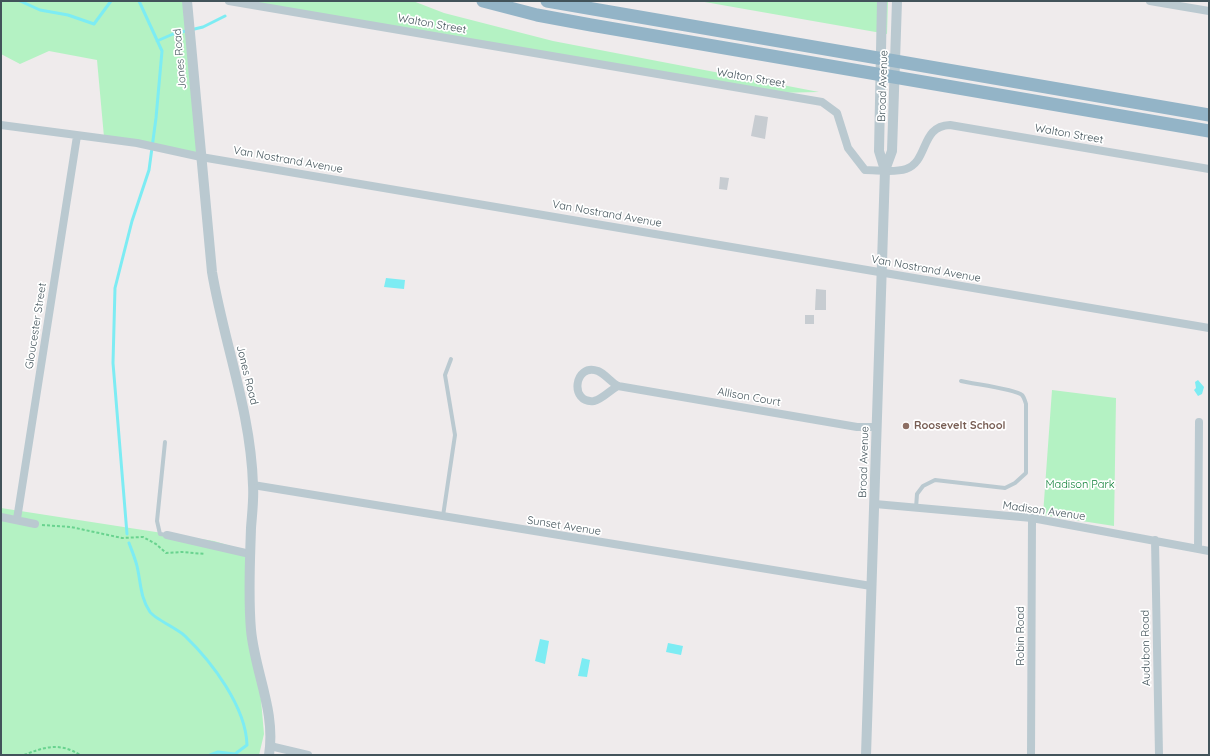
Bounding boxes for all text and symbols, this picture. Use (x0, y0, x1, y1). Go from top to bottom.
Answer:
street label: Walton Street (397, 11, 467, 37)
street label: Jones Road (171, 28, 189, 90)
street label: Broad Avenue (875, 50, 891, 122)
street label: Walton Street (716, 65, 786, 91)
street label: Walton Street (1034, 121, 1104, 147)
street label: Van Nostrand Avenue (232, 144, 344, 176)
street label: Van Nostrand Avenue (551, 198, 663, 230)
street label: Van Nostrand Avenue (870, 253, 982, 285)
street label: Gloucester Street (23, 282, 49, 370)
street label: Jones Road (233, 344, 261, 406)
street label: Allison Court (716, 385, 782, 409)
place label: Roosevelt School (914, 419, 1006, 433)
marker: Roosevelt School (901, 421, 911, 431)
street label: Broad Avenue (856, 426, 872, 498)
park label: Madison Park (1045, 478, 1115, 492)
street label: Madison Avenue (1002, 499, 1086, 523)
street label: Sunset Avenue (526, 514, 602, 538)
street label: Robin Road (1014, 606, 1028, 666)
street label: Audubon Road (1139, 610, 1153, 686)

